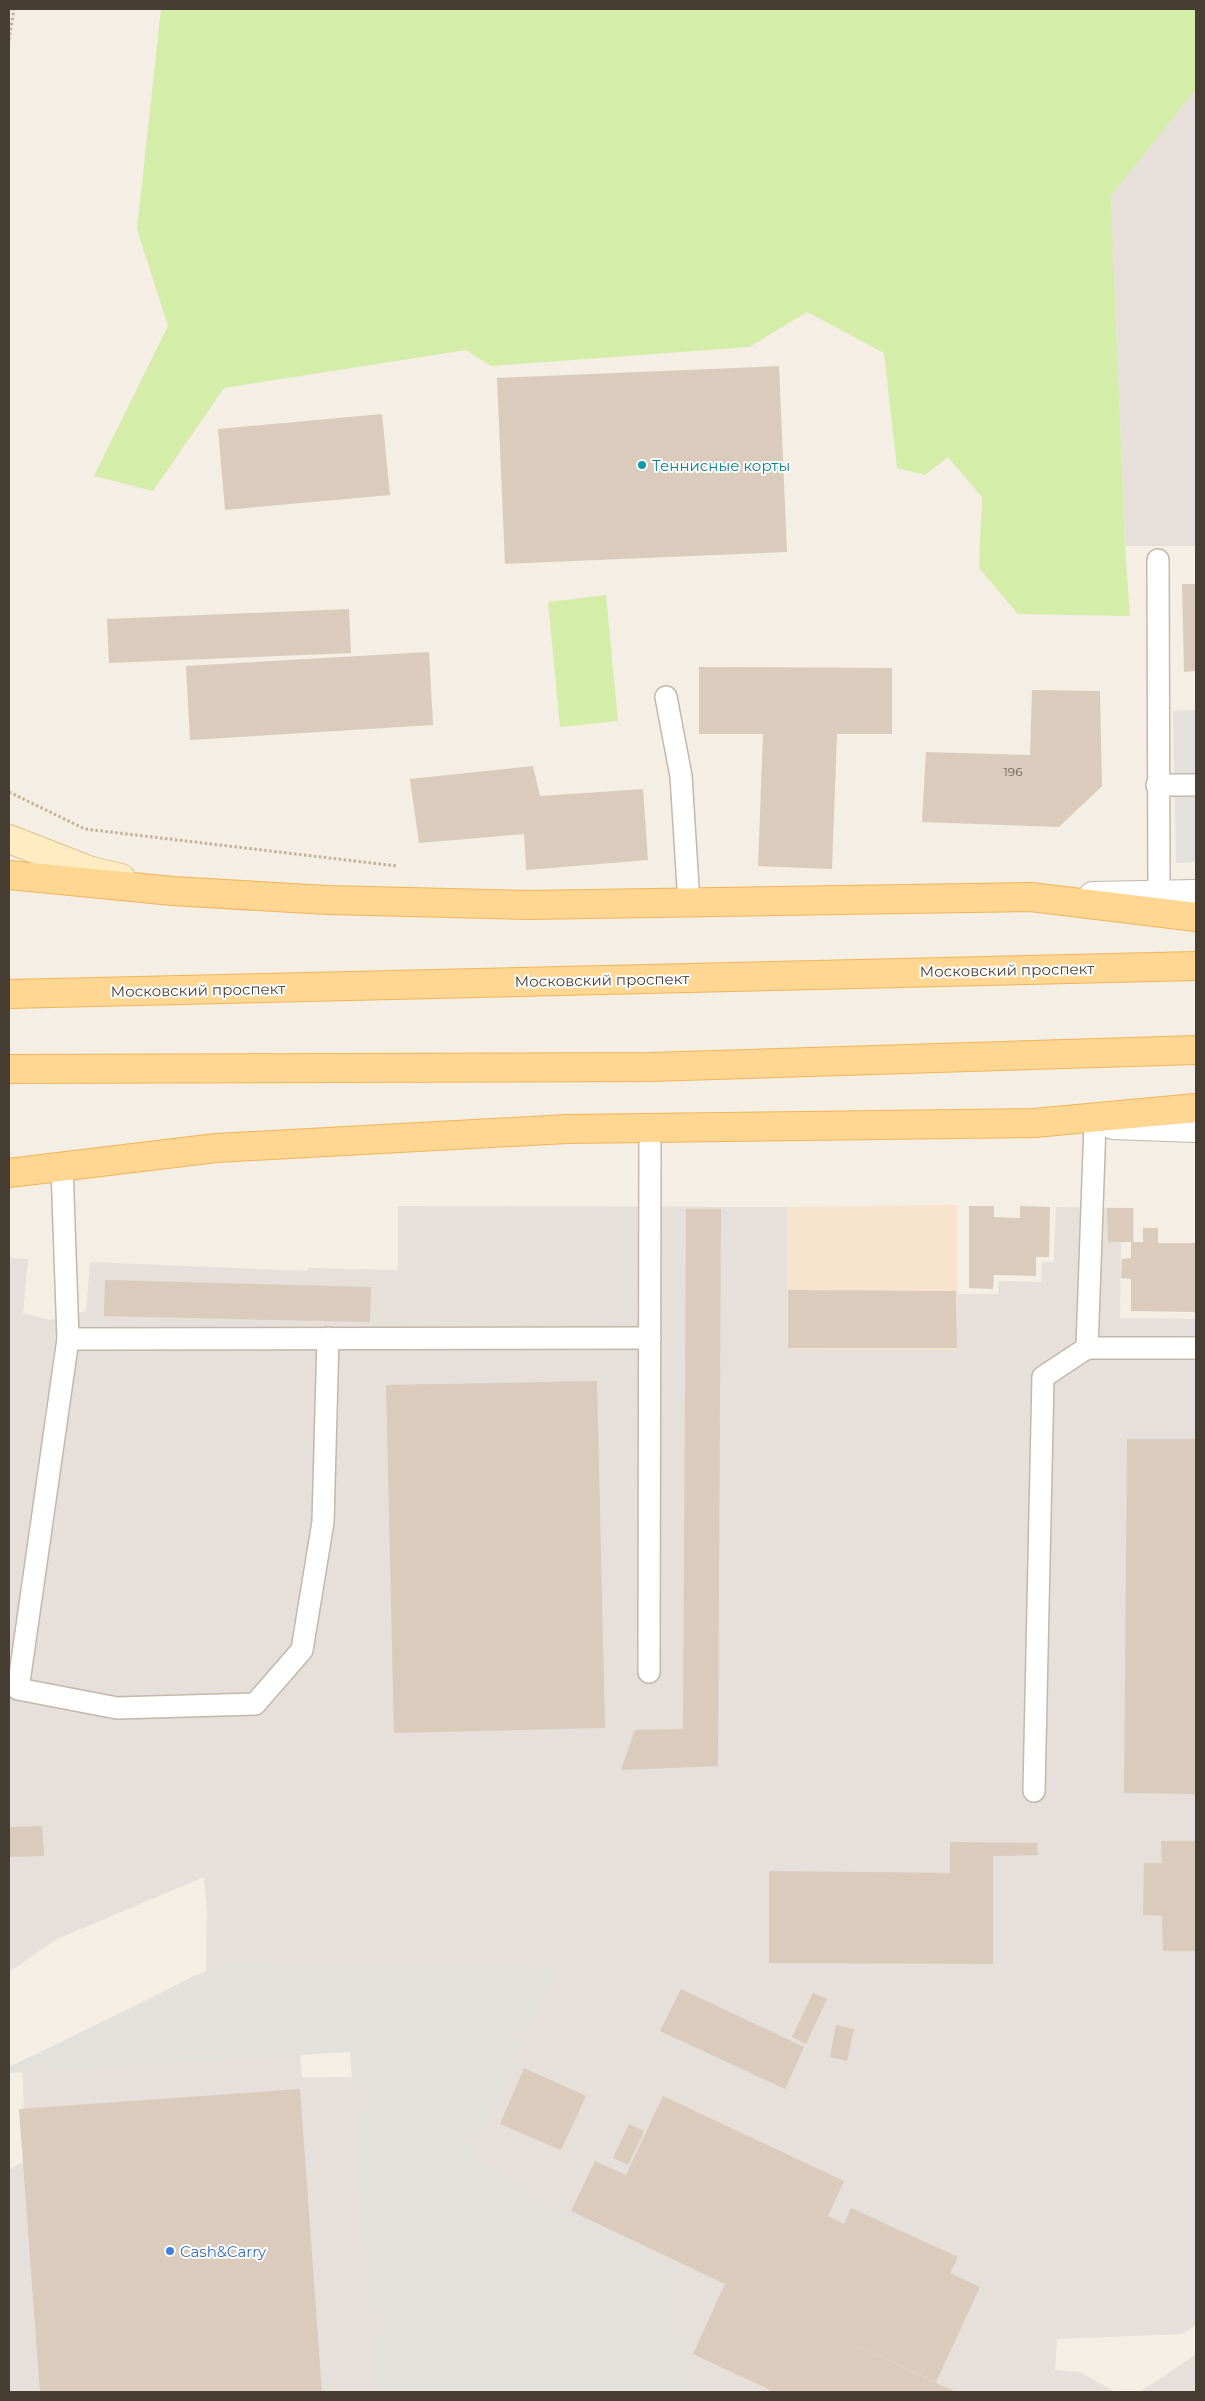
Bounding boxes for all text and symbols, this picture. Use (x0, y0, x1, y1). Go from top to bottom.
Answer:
place label: Теннисные корты (652, 456, 790, 475)
marker: Теннисные корты (636, 459, 648, 471)
house number: 196 (1004, 764, 1022, 779)
street label: Московский проспект (919, 959, 1095, 981)
street label: Московский проспект (514, 969, 690, 991)
street label: Московский проспект (110, 979, 286, 1001)
place label: Cash&Carry (180, 2242, 267, 2261)
marker: Cash&Carry (164, 2245, 176, 2257)

